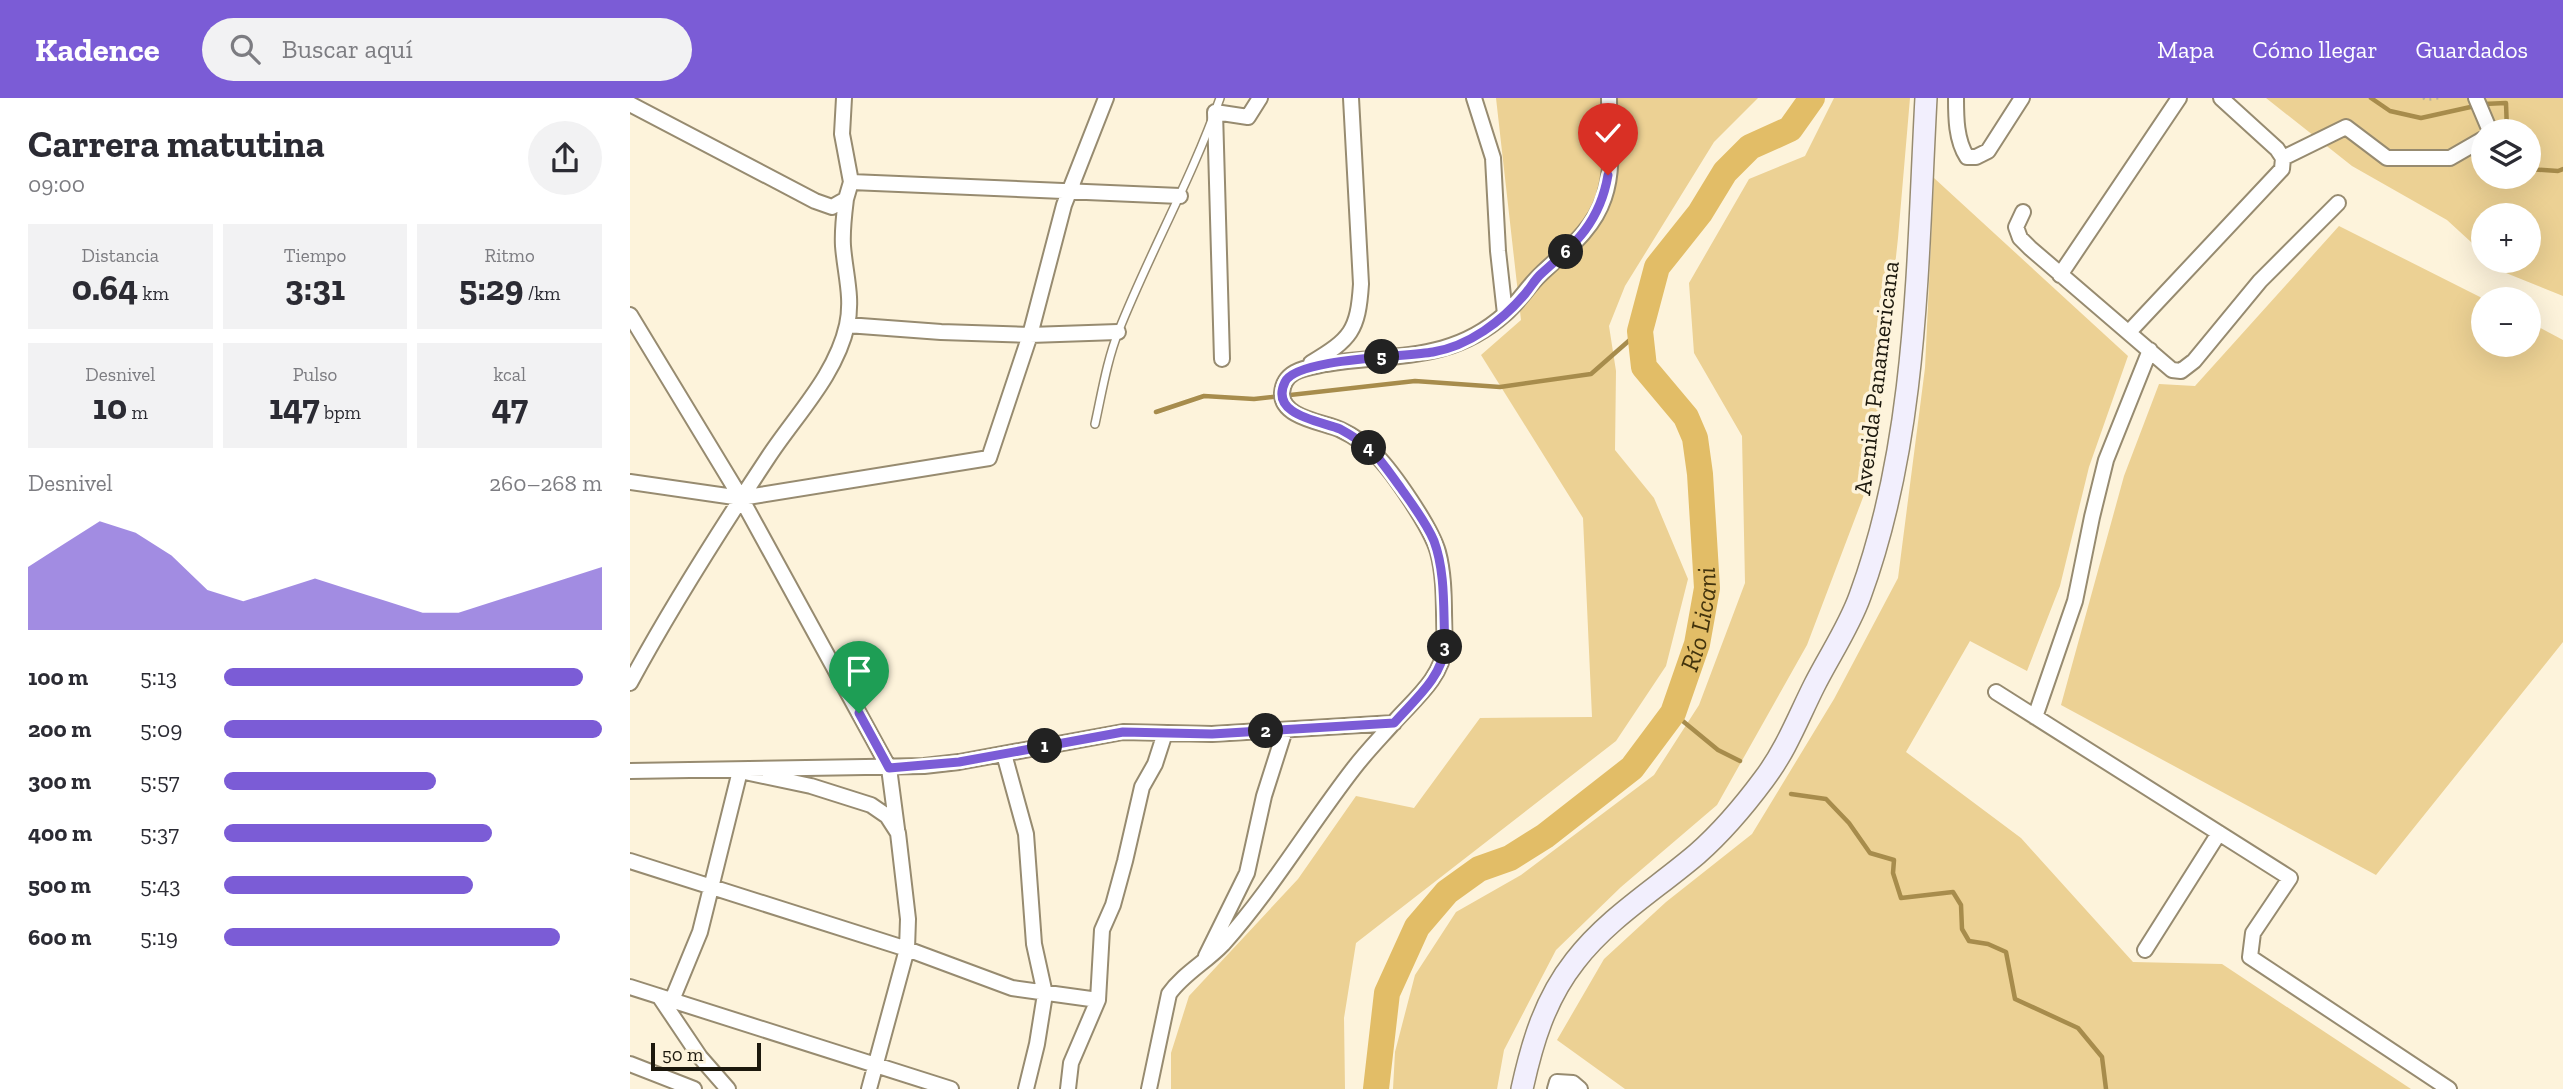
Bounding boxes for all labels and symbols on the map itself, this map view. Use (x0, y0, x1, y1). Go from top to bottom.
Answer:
pin (1578, 103, 1638, 175)
pin: 6 (1548, 234, 1584, 270)
street label: Avenida Panamericana (1847, 259, 1905, 497)
pin: 5 (1364, 340, 1400, 374)
pin: 4 (1352, 430, 1386, 466)
water label: Río Licani (1673, 566, 1723, 675)
pin: 3 (1428, 630, 1462, 664)
pin (829, 641, 889, 713)
pin: 2 (1248, 714, 1284, 748)
pin: 1 (1028, 728, 1062, 764)
scale bar (651, 1040, 761, 1072)

